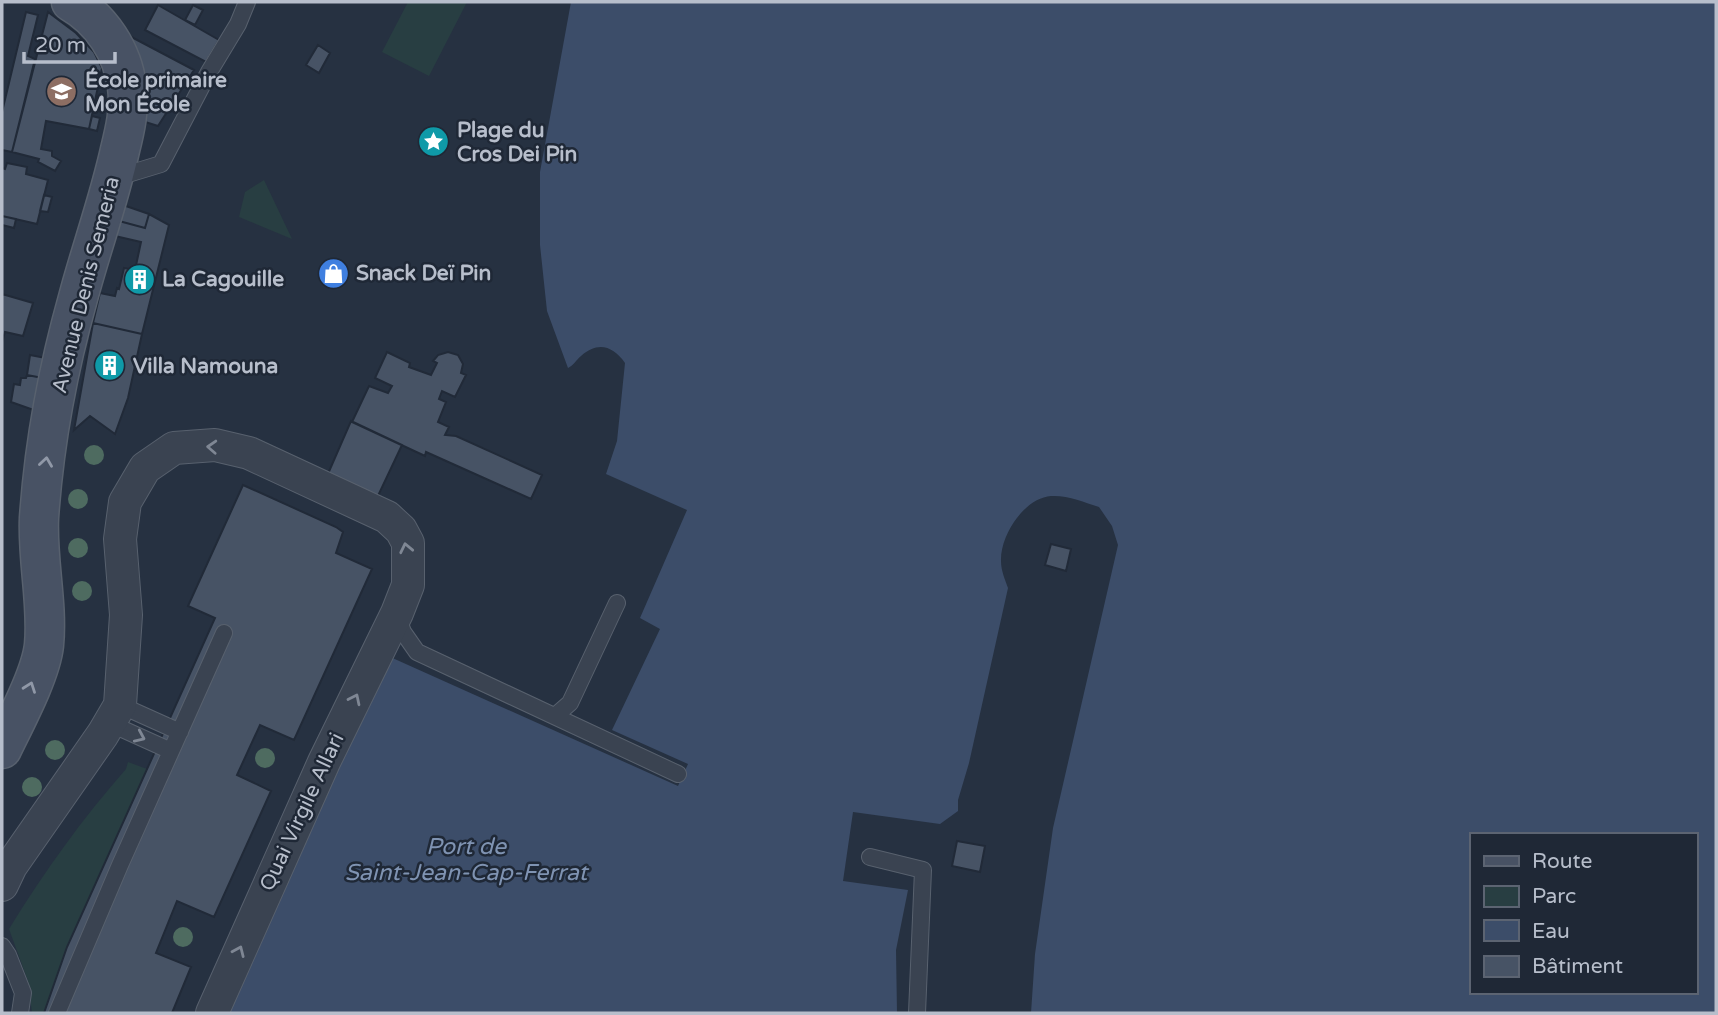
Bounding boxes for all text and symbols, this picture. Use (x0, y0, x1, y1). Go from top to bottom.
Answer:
scale bar (24, 21, 116, 65)
text: 20 m (35, 33, 86, 58)
place label: École primaire Mon École (85, 67, 227, 117)
school or university icon: École primaire Mon École (45, 75, 79, 109)
place label: Plage du Cros Dei Pin (457, 118, 577, 167)
place icon: Plage du Cros Dei Pin (417, 125, 451, 159)
street label: Avenue Denis Semeria (47, 174, 125, 396)
shop icon: Snack Deï Pin (316, 256, 350, 290)
place label: Snack Deï Pin (356, 261, 491, 286)
building icon: La Cagouille (122, 262, 156, 296)
place label: La Cagouille (162, 267, 284, 292)
building icon: Villa Namouna (93, 349, 127, 383)
place label: Villa Namouna (133, 354, 278, 379)
one-way arrow (206, 439, 217, 454)
one-way arrow (38, 456, 53, 468)
one-way arrow (400, 542, 415, 554)
one-way arrow (22, 681, 36, 693)
one-way arrow (346, 694, 360, 706)
one-way arrow (133, 729, 145, 743)
street label: Quai Virgile Allari (254, 729, 350, 895)
water label: Port de Saint-Jean-Cap-Ferrat (345, 833, 590, 887)
legend (1470, 833, 1697, 994)
text: Route (1532, 849, 1592, 874)
text: Parc (1532, 884, 1576, 909)
text: Eau (1532, 919, 1570, 944)
one-way arrow (231, 945, 245, 958)
text: Bâtiment (1532, 954, 1623, 979)

